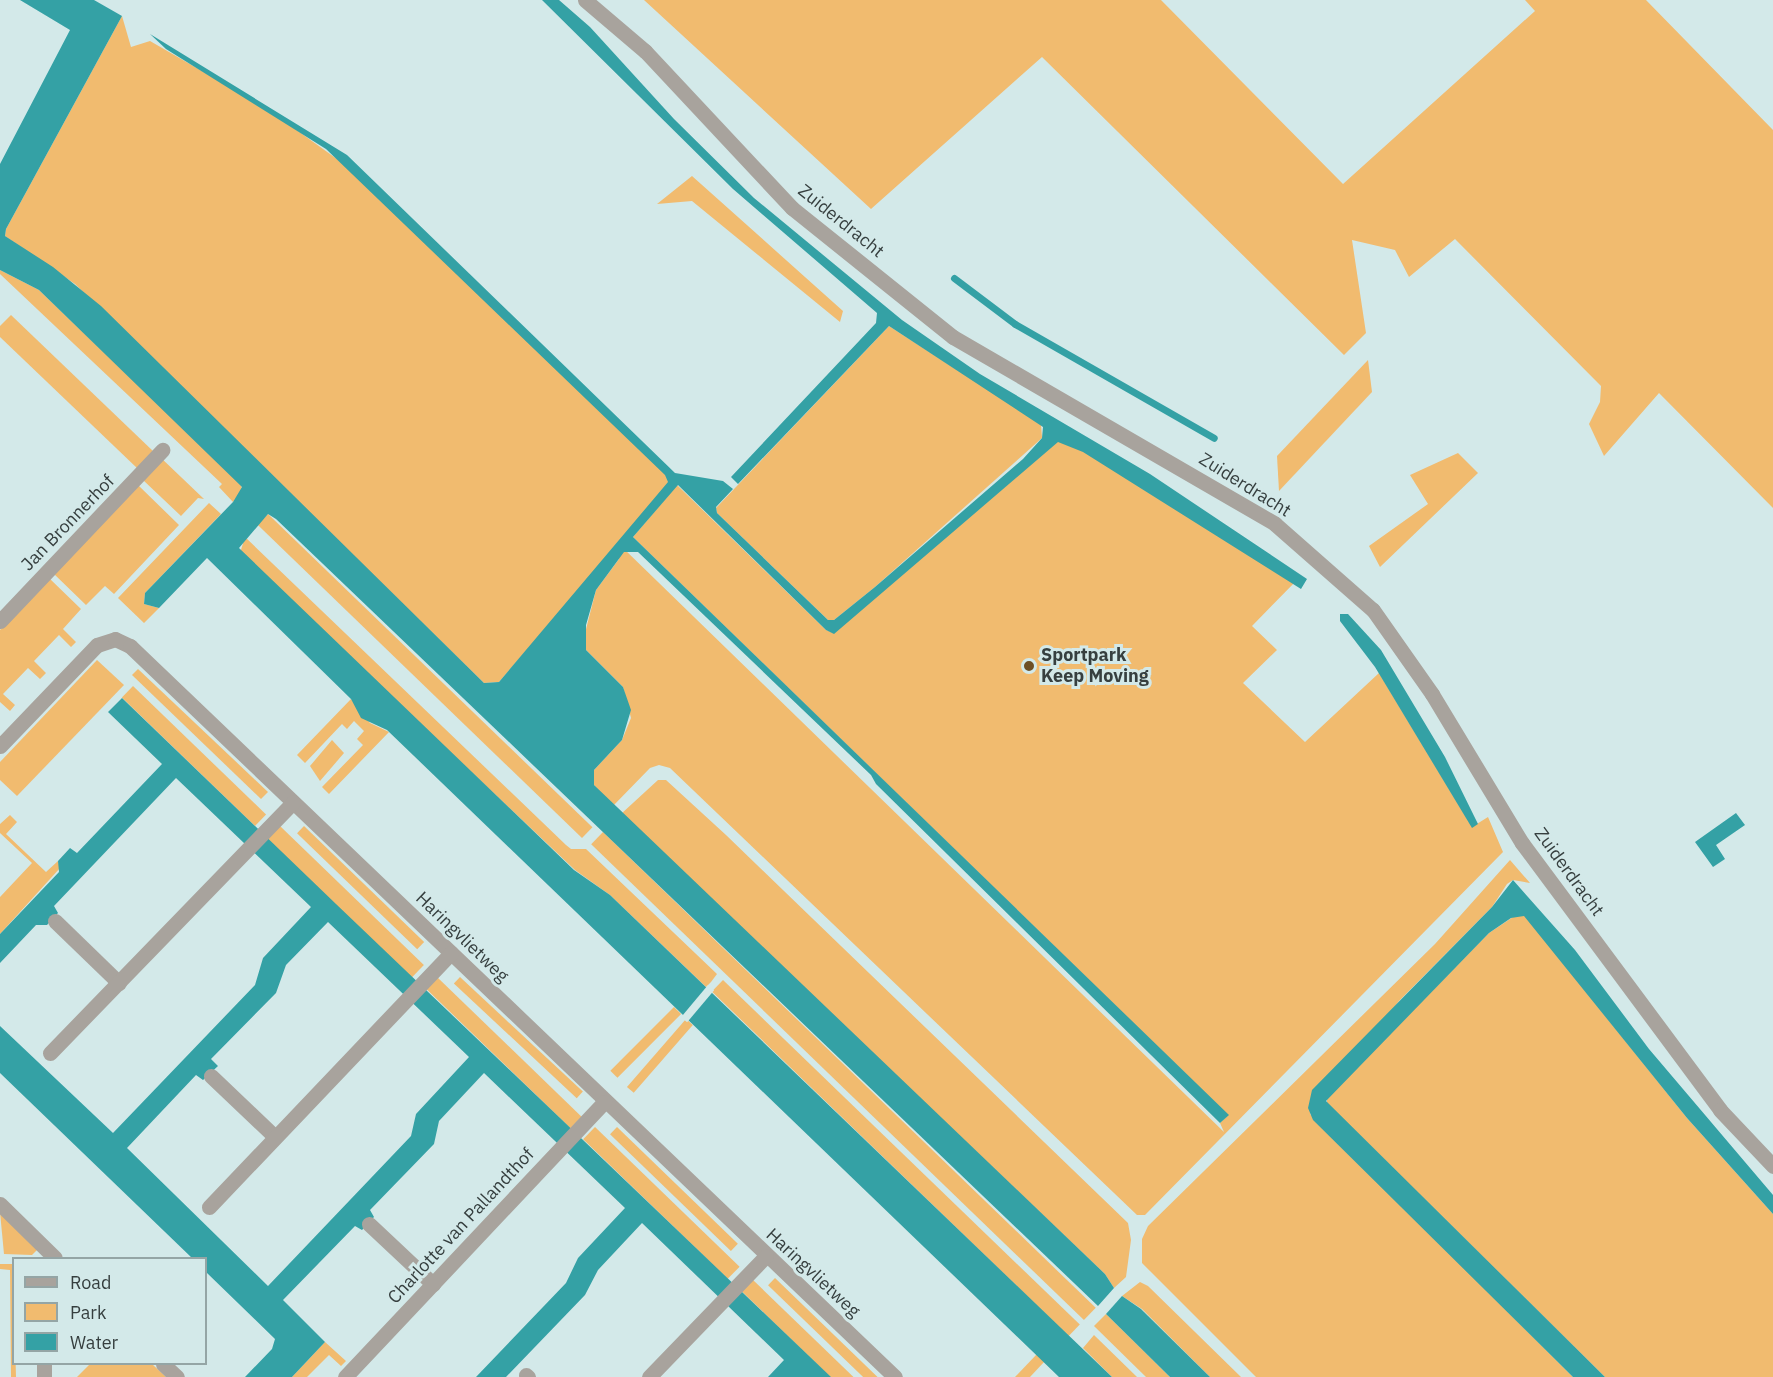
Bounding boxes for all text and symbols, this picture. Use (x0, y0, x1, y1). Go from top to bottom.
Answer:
street label: Zuiderdracht (794, 180, 888, 262)
street label: Zuiderdracht (1195, 448, 1295, 522)
street label: Jan Bronnerhof (17, 471, 119, 575)
place label: Sportpark Keep Moving (1041, 645, 1149, 688)
marker: Sportpark Keep Moving (1022, 659, 1036, 673)
street label: Zuiderdracht (1530, 824, 1608, 920)
street label: Haringvlietweg (411, 887, 513, 987)
street label: Charlotte van Pallandthof (383, 1144, 539, 1308)
street label: Haringvlietweg (761, 1224, 865, 1322)
legend (12, 1257, 207, 1365)
text: Road (70, 1271, 111, 1294)
text: Park (70, 1301, 106, 1324)
text: Water (70, 1331, 118, 1354)

